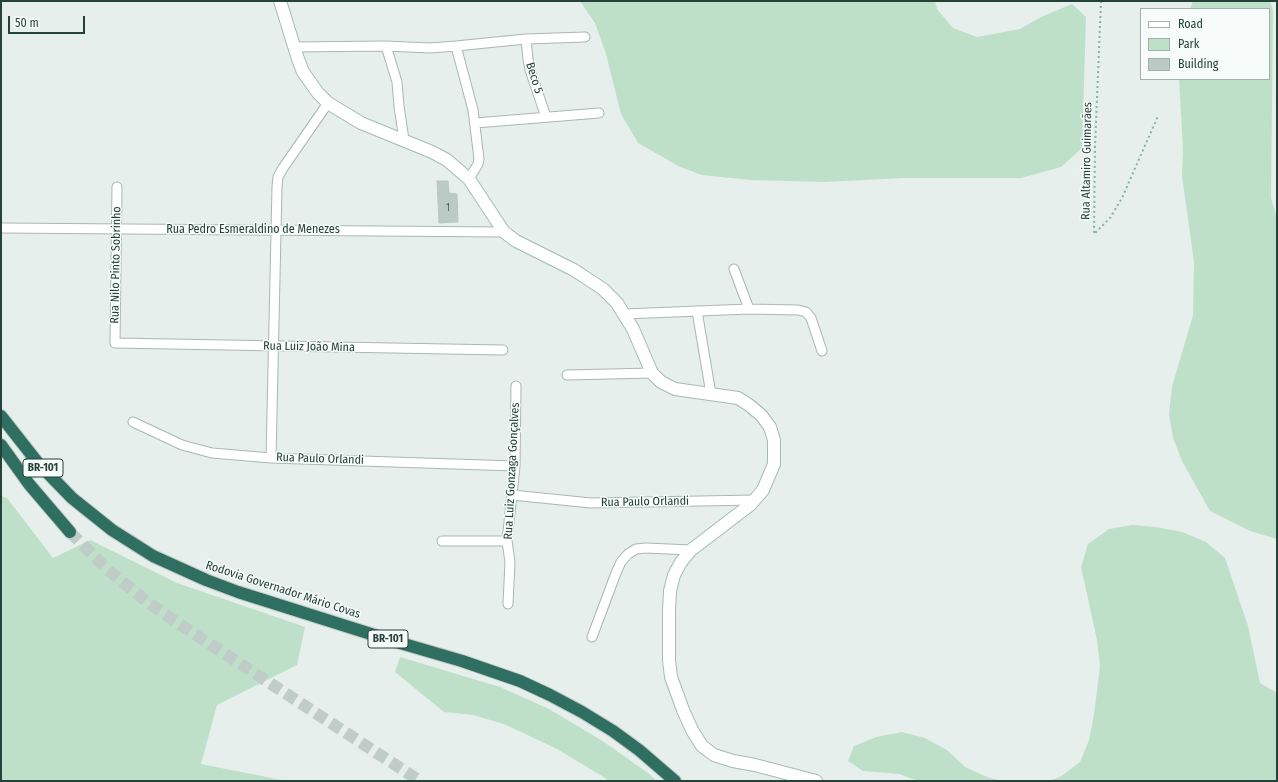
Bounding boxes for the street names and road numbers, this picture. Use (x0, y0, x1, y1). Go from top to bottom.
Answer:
street label: Beco 5 (522, 61, 546, 95)
street label: Rua Altamiro Guimarães (1079, 102, 1095, 220)
street label: Rua Nilo Pinto Sobrinho (108, 206, 124, 324)
street label: Rua Pedro Esmeraldino de Menezes (166, 223, 340, 237)
street label: Rua Luiz João Mina (263, 339, 355, 355)
street label: Rua Luiz Gonzaga Gonçalves (501, 402, 523, 540)
street label: Rua Paulo Orlandi (276, 450, 364, 468)
road number: BR-101 (23, 459, 63, 477)
street label: Rua Paulo Orlandi (601, 494, 689, 510)
street label: Rodovia Governador Mário Covas (204, 558, 362, 622)
road number: BR-101 (368, 630, 408, 648)

